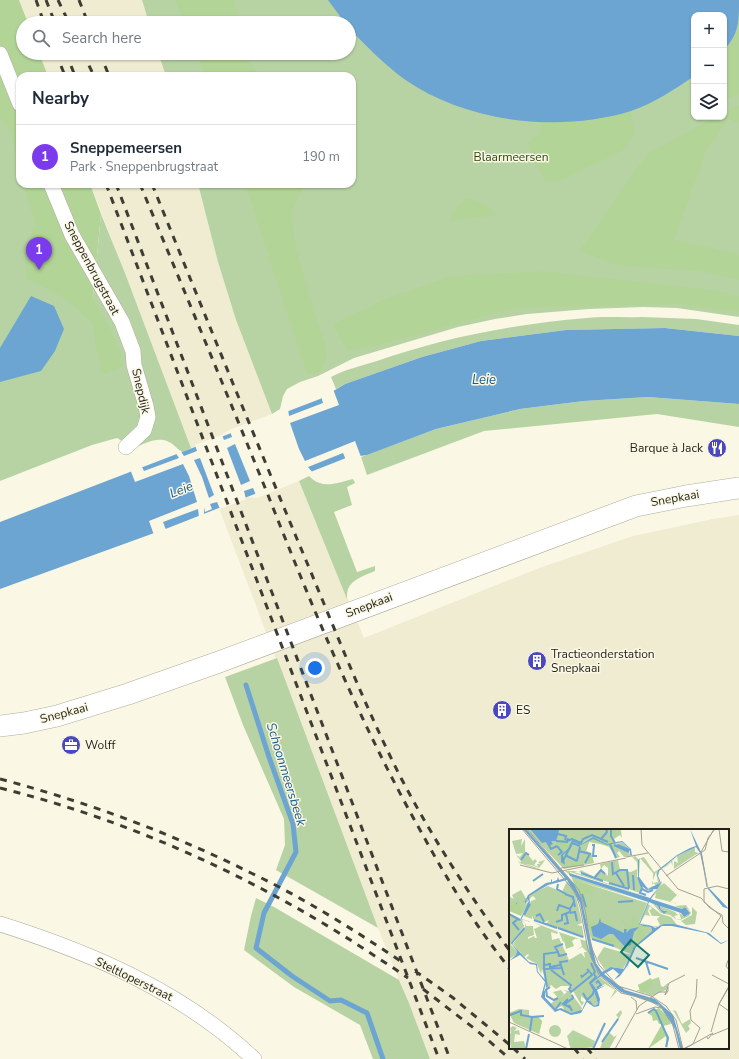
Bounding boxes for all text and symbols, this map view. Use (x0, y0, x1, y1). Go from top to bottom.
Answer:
map controls (691, 12, 727, 120)
button: + (691, 12, 727, 48)
search box (16, 16, 356, 60)
icon: search (30, 27, 52, 49)
text: Search here (62, 28, 142, 48)
button: − (691, 48, 727, 84)
button: layers (691, 84, 727, 120)
text: Nearby (32, 87, 89, 110)
text: Sneppemeersen (70, 138, 182, 158)
text: 1 (41, 148, 49, 166)
text: 190 m (302, 148, 340, 166)
park label: Blaarmeersen (474, 149, 548, 165)
text: Park · Sneppenbrugstraat (70, 158, 218, 176)
street label: Sneppenbrugstraat (61, 218, 124, 318)
pin: 1 (26, 237, 52, 270)
street label: Snepdijk (128, 367, 154, 416)
water label: Leie (472, 371, 496, 389)
restaurant icon: Barque à Jack (706, 437, 728, 459)
place label: Barque à Jack (630, 440, 704, 456)
water label: Leie (167, 477, 196, 503)
street label: Snepkaai (649, 486, 701, 510)
street label: Snepkaai (343, 589, 395, 621)
place label: Tractieonderstation Snepkaai (551, 646, 655, 676)
building icon: Tractieonderstation Snepkaai (526, 650, 548, 672)
your location (305, 658, 325, 678)
street label: Snepkaai (38, 699, 90, 727)
building icon: ES (491, 699, 513, 721)
place label: ES (516, 702, 530, 718)
water label: Schoonmeersbeek (262, 721, 310, 829)
office icon: Wolff (60, 734, 82, 756)
place label: Wolff (85, 737, 116, 753)
inset map (509, 829, 729, 1049)
street label: Steltloperstraat (93, 953, 176, 1005)

